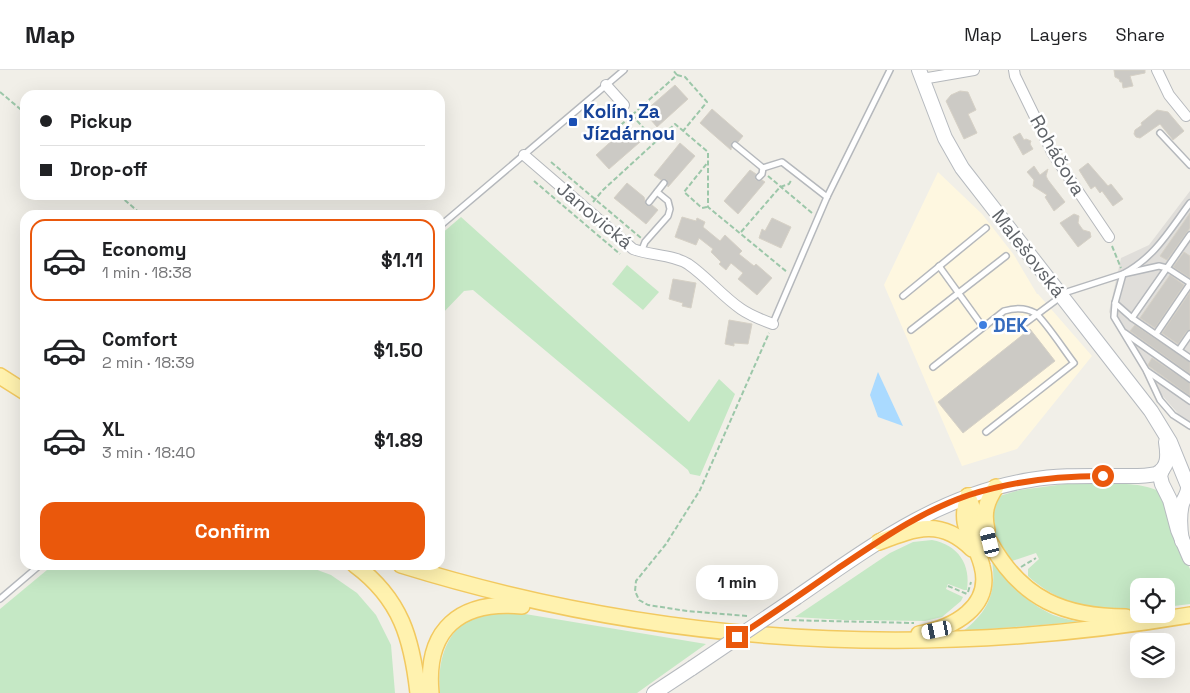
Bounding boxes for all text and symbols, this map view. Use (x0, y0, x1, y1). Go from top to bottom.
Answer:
text: Map (25, 19, 75, 50)
text: Map (964, 23, 1002, 46)
text: Layers (1030, 23, 1087, 46)
text: Share (1115, 23, 1165, 46)
place label: Kolín, Za Jízdárnou (583, 99, 675, 146)
text: Pickup (70, 109, 132, 134)
street label: Roháčova (1024, 110, 1091, 200)
marker: Kolín, Za Jízdárnou (567, 116, 579, 128)
text: Drop-off (70, 157, 148, 182)
street label: Janovická (551, 176, 638, 255)
street label: Malešovská (986, 204, 1071, 303)
text: Economy (102, 237, 186, 262)
icon: car (42, 238, 87, 283)
text: $1.11 (381, 248, 423, 273)
text: 1 min · 18:38 (102, 262, 192, 283)
place label: DEK (993, 313, 1028, 338)
marker: DEK (977, 319, 989, 331)
text: Comfort (102, 327, 178, 352)
icon: car (42, 328, 87, 373)
text: $1.50 (374, 338, 423, 363)
text: 2 min · 18:39 (102, 352, 195, 373)
text: XL (102, 417, 125, 442)
icon: car (42, 418, 87, 463)
text: $1.89 (374, 428, 423, 453)
text: 3 min · 18:40 (102, 442, 195, 463)
route start (1092, 465, 1114, 487)
button: Confirm (40, 502, 425, 560)
car (979, 526, 1000, 558)
callout: 1 min (696, 564, 778, 600)
text: 1 min (717, 572, 757, 593)
map controls (1130, 578, 1175, 678)
button: locate (1130, 578, 1175, 623)
car (920, 620, 953, 640)
route end (726, 626, 748, 648)
button: layers (1130, 633, 1175, 678)

